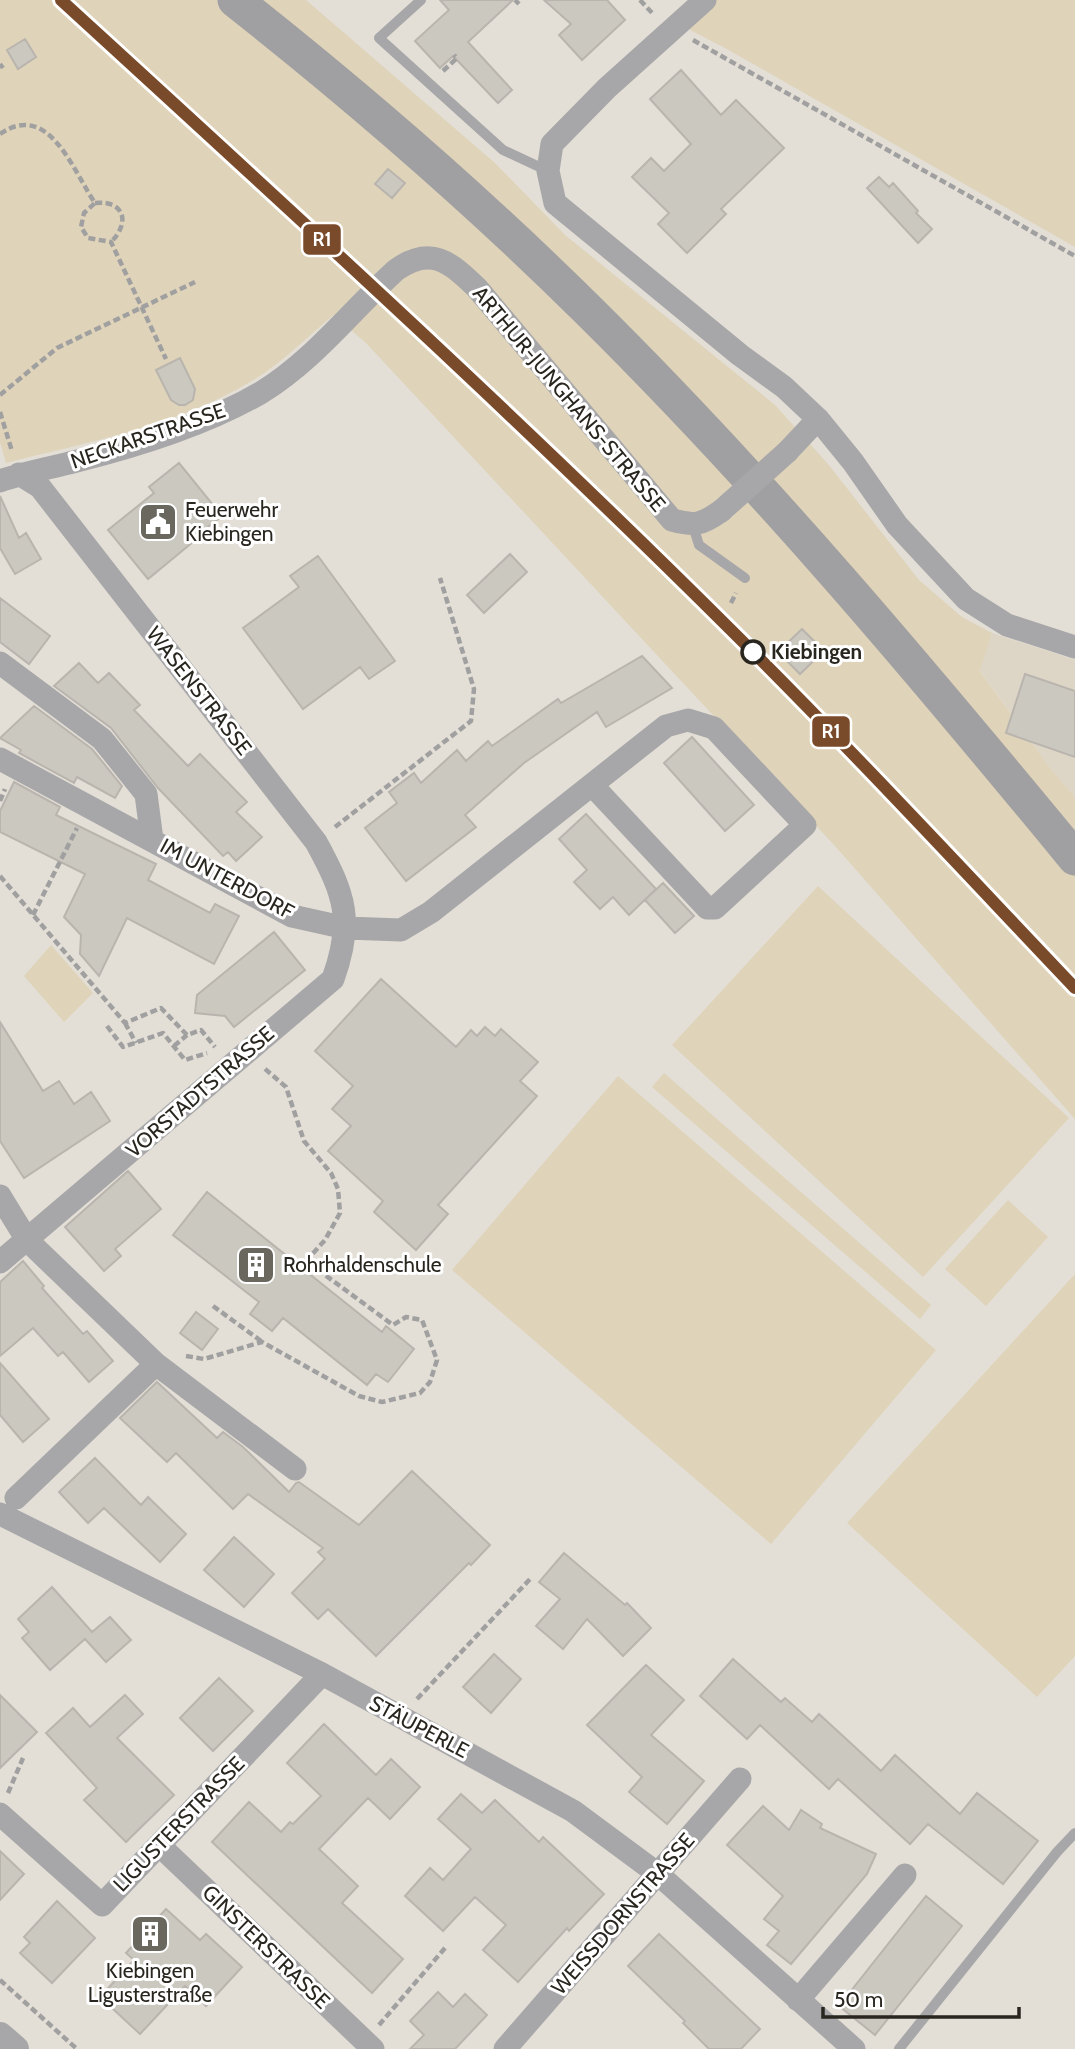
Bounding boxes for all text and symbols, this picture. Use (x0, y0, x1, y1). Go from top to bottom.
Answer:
line badge: R1 (302, 223, 342, 256)
text: R1 (313, 228, 331, 251)
street label: ARTHUR-JUNGHANS-STRASSE (468, 281, 671, 516)
street label: NECKARSTRASSE (67, 397, 228, 474)
place label: Feuerwehr Kiebingen (185, 497, 278, 546)
public building icon: Feuerwehr Kiebingen (137, 501, 179, 543)
street label: WASENSTRASSE (142, 622, 257, 760)
place label: Kiebingen (771, 639, 862, 664)
marker: Kiebingen (741, 640, 765, 664)
line badge: R1 (811, 715, 851, 748)
text: R1 (822, 720, 840, 743)
street label: IM UNTERDORF (156, 833, 298, 924)
street label: VORSTADTSTRASSE (121, 1021, 279, 1163)
building icon: Rohrhaldenschule (235, 1244, 277, 1286)
place label: Rohrhaldenschule (283, 1252, 442, 1277)
street label: STÄUPERLE (365, 1690, 473, 1763)
street label: LIGUSTERSTRASSE (108, 1751, 250, 1896)
street label: WEISSDORNSTRASSE (546, 1828, 699, 1999)
street label: GINSTERSTRASSE (198, 1880, 335, 2014)
building icon: Kiebingen Ligusterstraße (129, 1913, 171, 1955)
place label: Kiebingen Ligusterstraße (88, 1958, 213, 2007)
scale bar (823, 1976, 1019, 2020)
text: 50 m (834, 1987, 883, 2012)

